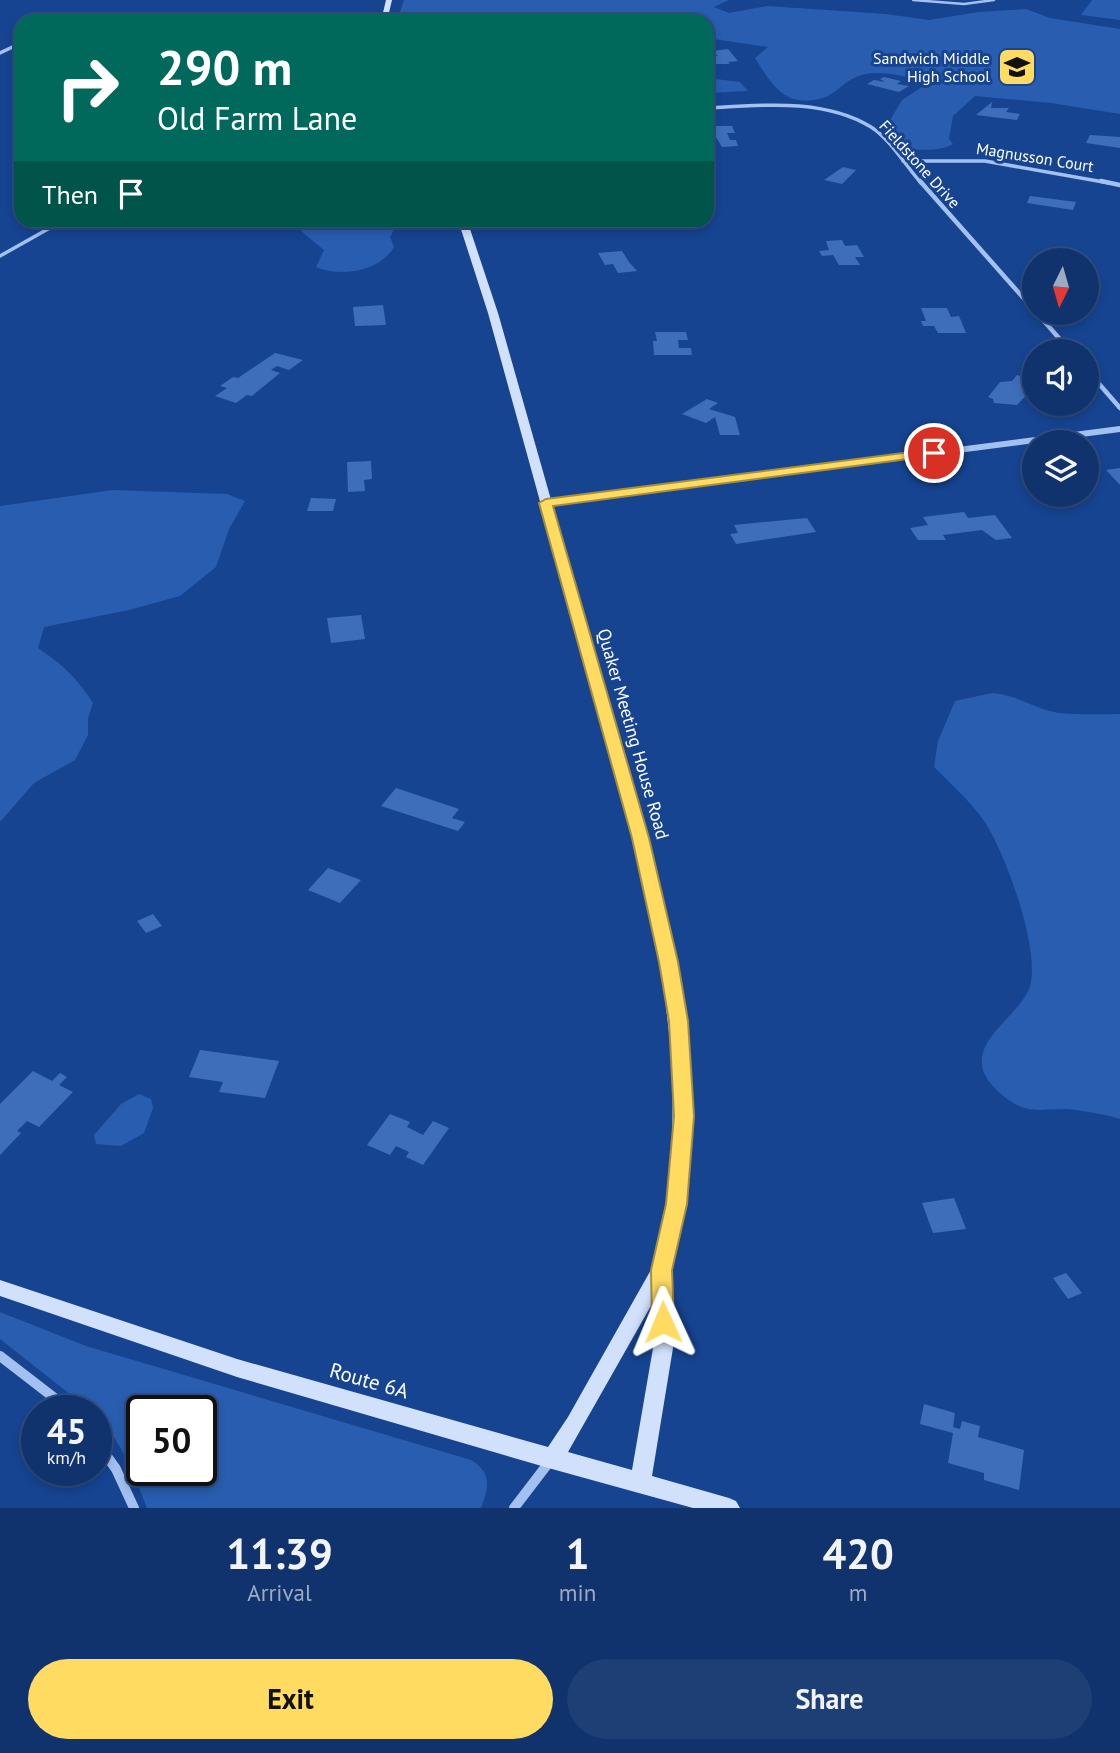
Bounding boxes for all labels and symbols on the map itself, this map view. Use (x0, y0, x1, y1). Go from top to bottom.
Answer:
school or university icon: Sandwich Middle High School (996, 46, 1038, 88)
place label: Sandwich Middle High School (873, 48, 990, 86)
street label: Fieldstone Drive (875, 116, 965, 212)
street label: Magnusson Court (975, 138, 1096, 176)
north arrow (1022, 248, 1099, 326)
pin (904, 423, 964, 483)
street label: Quaker Meeting House Road (592, 626, 675, 842)
position arrow (626, 1285, 700, 1359)
street label: Route 6A (327, 1356, 412, 1405)
speed limit sign: 50 (126, 1395, 217, 1486)

